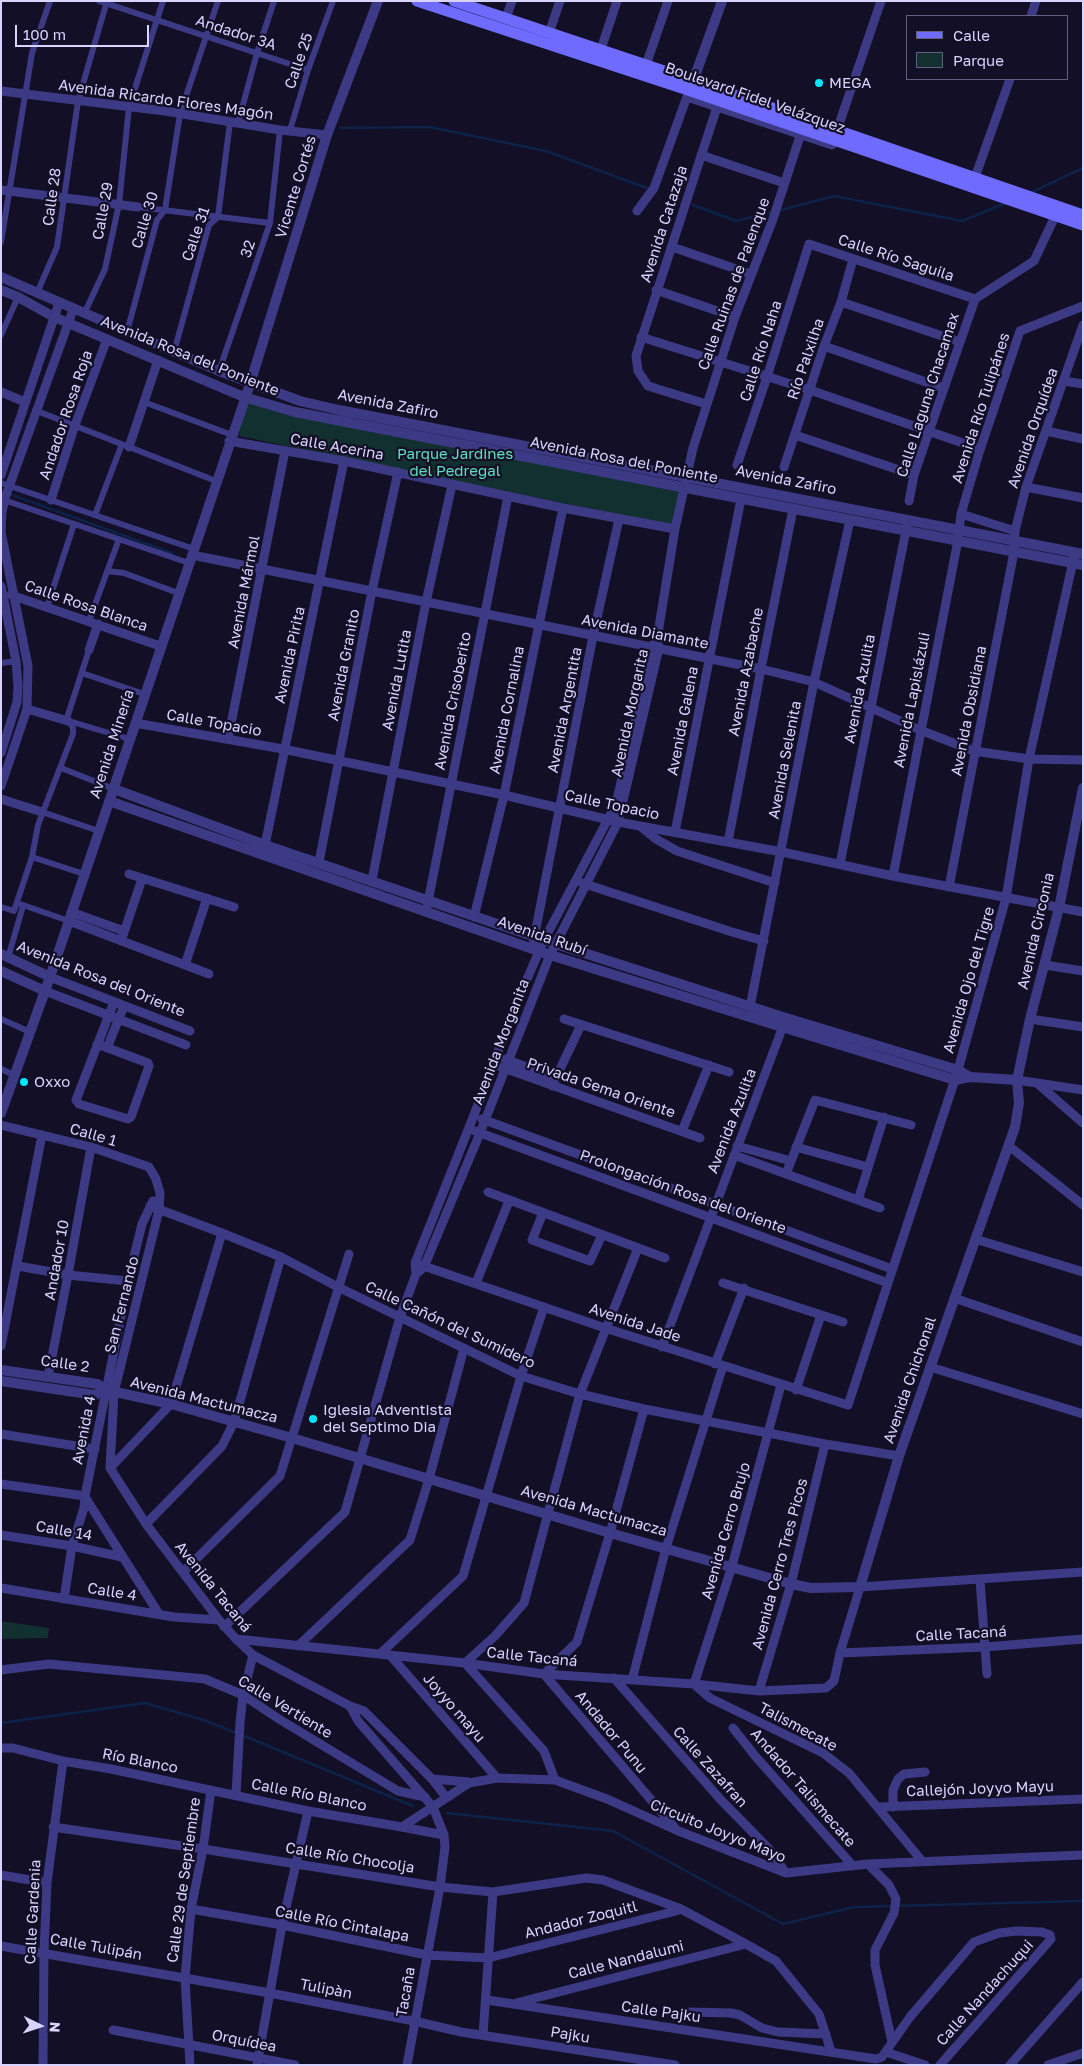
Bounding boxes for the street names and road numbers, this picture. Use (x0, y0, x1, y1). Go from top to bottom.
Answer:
street label: Andador 3A (193, 12, 279, 54)
street label: Calle 25 (281, 31, 317, 91)
street label: Boulevard Fidel Velázquez (663, 59, 847, 137)
street label: Avenida Ricardo Flores Magón (57, 76, 275, 124)
street label: Vicente Cortés (272, 133, 320, 241)
street label: Avenida Catazaja (637, 163, 691, 285)
street label: Calle 28 (39, 167, 65, 227)
street label: Calle 29 (89, 181, 117, 241)
street label: Calle 30 (128, 189, 162, 251)
street label: Calle Ruinas de Palenque (694, 195, 774, 373)
street label: Calle 31 (178, 204, 214, 264)
street label: Calle Río Saguila (836, 231, 956, 285)
street label: 32 (237, 238, 259, 260)
street label: Calle Río Naha (736, 298, 786, 404)
street label: Calle Laguna Chacamax (893, 310, 963, 480)
street label: Avenida Rosa del Poniente (98, 312, 282, 400)
street label: Río Palxilha (784, 316, 828, 402)
street label: Avenida Río Tulipánes (948, 331, 1014, 485)
street label: Andador Rosa Roja (35, 348, 97, 482)
street label: Avenida Orquídea (1004, 365, 1062, 491)
street label: Avenida Zafiro (336, 385, 440, 423)
street label: Calle Acerina (289, 430, 385, 464)
street label: Avenida Rosa del Poniente (529, 433, 719, 487)
street label: Avenida Zafiro (734, 461, 838, 499)
street label: Avenida Mármol (224, 534, 264, 650)
street label: Calle Rosa Blanca (22, 576, 150, 636)
street label: Avenida Pirita (271, 605, 309, 705)
street label: Avenida Azabache (725, 606, 767, 738)
street label: Avenida Granito (324, 608, 364, 722)
street label: Avenida Diamante (580, 611, 710, 653)
street label: Avenida Lutita (378, 628, 416, 732)
street label: Avenida Crisoberito (431, 630, 475, 772)
street label: Avenida Lapislázuli (890, 631, 934, 769)
street label: Avenida Azulita (841, 633, 879, 745)
street label: Avenida Obsidiana (948, 644, 990, 778)
street label: Avenida Cornalina (486, 645, 528, 775)
street label: Avenida Argentita (544, 646, 586, 774)
street label: Avenida Morgarita (608, 647, 652, 779)
street label: Avenida Galena (664, 665, 702, 777)
street label: Avenida Minería (86, 687, 138, 801)
street label: Avenida Selenita (765, 699, 805, 821)
street label: Calle Topacio (165, 706, 263, 740)
street label: Calle Topacio (563, 786, 661, 824)
street label: Avenida Circonia (1014, 871, 1058, 991)
street label: Avenida Ojo del Tigre (939, 904, 999, 1056)
street label: Avenida Rubí (495, 912, 589, 960)
street label: Avenida Rosa del Oriente (14, 937, 188, 1021)
street label: Avenida Morganita (469, 976, 533, 1108)
street label: Privada Gema Oriente (524, 1054, 678, 1122)
street label: Avenida Azulita (704, 1066, 760, 1176)
street label: Calle 1 (68, 1120, 118, 1150)
street label: Prolongación Rosa del Oriente (577, 1146, 789, 1238)
street label: Andador 10 (41, 1218, 73, 1302)
street label: San Fernando (101, 1255, 143, 1355)
street label: Calle Cañón del Sumidero (362, 1278, 538, 1372)
street label: Avenida Jade (587, 1300, 683, 1346)
street label: Avenida Chichonal (880, 1314, 940, 1446)
street label: Calle 2 (39, 1352, 91, 1376)
street label: Avenida Mactumacza (128, 1373, 280, 1427)
street label: Avenida 4 (69, 1394, 99, 1466)
street label: Avenida Cerro Brujo (698, 1460, 754, 1602)
street label: Avenida Cerro Tres Picos (748, 1476, 812, 1652)
street label: Avenida Mactumacza (519, 1481, 669, 1541)
street label: Calle 14 (34, 1517, 94, 1545)
street label: Avenida Tacaná (171, 1538, 255, 1636)
street label: Calle 4 (86, 1579, 138, 1605)
street label: Calle Tacaná (915, 1623, 1007, 1645)
street label: Calle Tacaná (486, 1643, 578, 1671)
street label: Joyyo mayu (419, 1670, 489, 1746)
street label: Calle Vertiente (234, 1672, 336, 1742)
street label: Andador Punu (571, 1687, 651, 1777)
street label: Talismecate (756, 1699, 840, 1755)
street label: Calle Zazafran (669, 1723, 751, 1811)
street label: Andador Talismecate (747, 1725, 859, 1851)
street label: Río Blanco (101, 1745, 179, 1777)
street label: Calle Río Blanco (250, 1775, 368, 1815)
street label: Callejón Joyyo Mayu (906, 1777, 1054, 1801)
street label: Calle 29 de Septiembre (163, 1796, 205, 1964)
street label: Circuito Joyyo Mayo (647, 1796, 789, 1866)
street label: Calle Río Chocolja (284, 1839, 416, 1877)
street label: Calle Gardenia (21, 1859, 45, 1965)
street label: Andador Zoquitl (523, 1897, 639, 1943)
street label: Calle Río Cintalapa (273, 1902, 411, 1946)
street label: Calle Tulipán (48, 1930, 144, 1964)
street label: Calle Nandachuqui (933, 1936, 1037, 2050)
street label: Calle Nandalumi (566, 1937, 686, 1983)
street label: Tacaña (393, 1965, 419, 2019)
street label: Tulipàn (298, 1975, 354, 2003)
street label: Calle Pajku (620, 1998, 702, 2026)
street label: Pajku (549, 2023, 591, 2047)
street label: Orquídea (210, 2026, 278, 2056)

